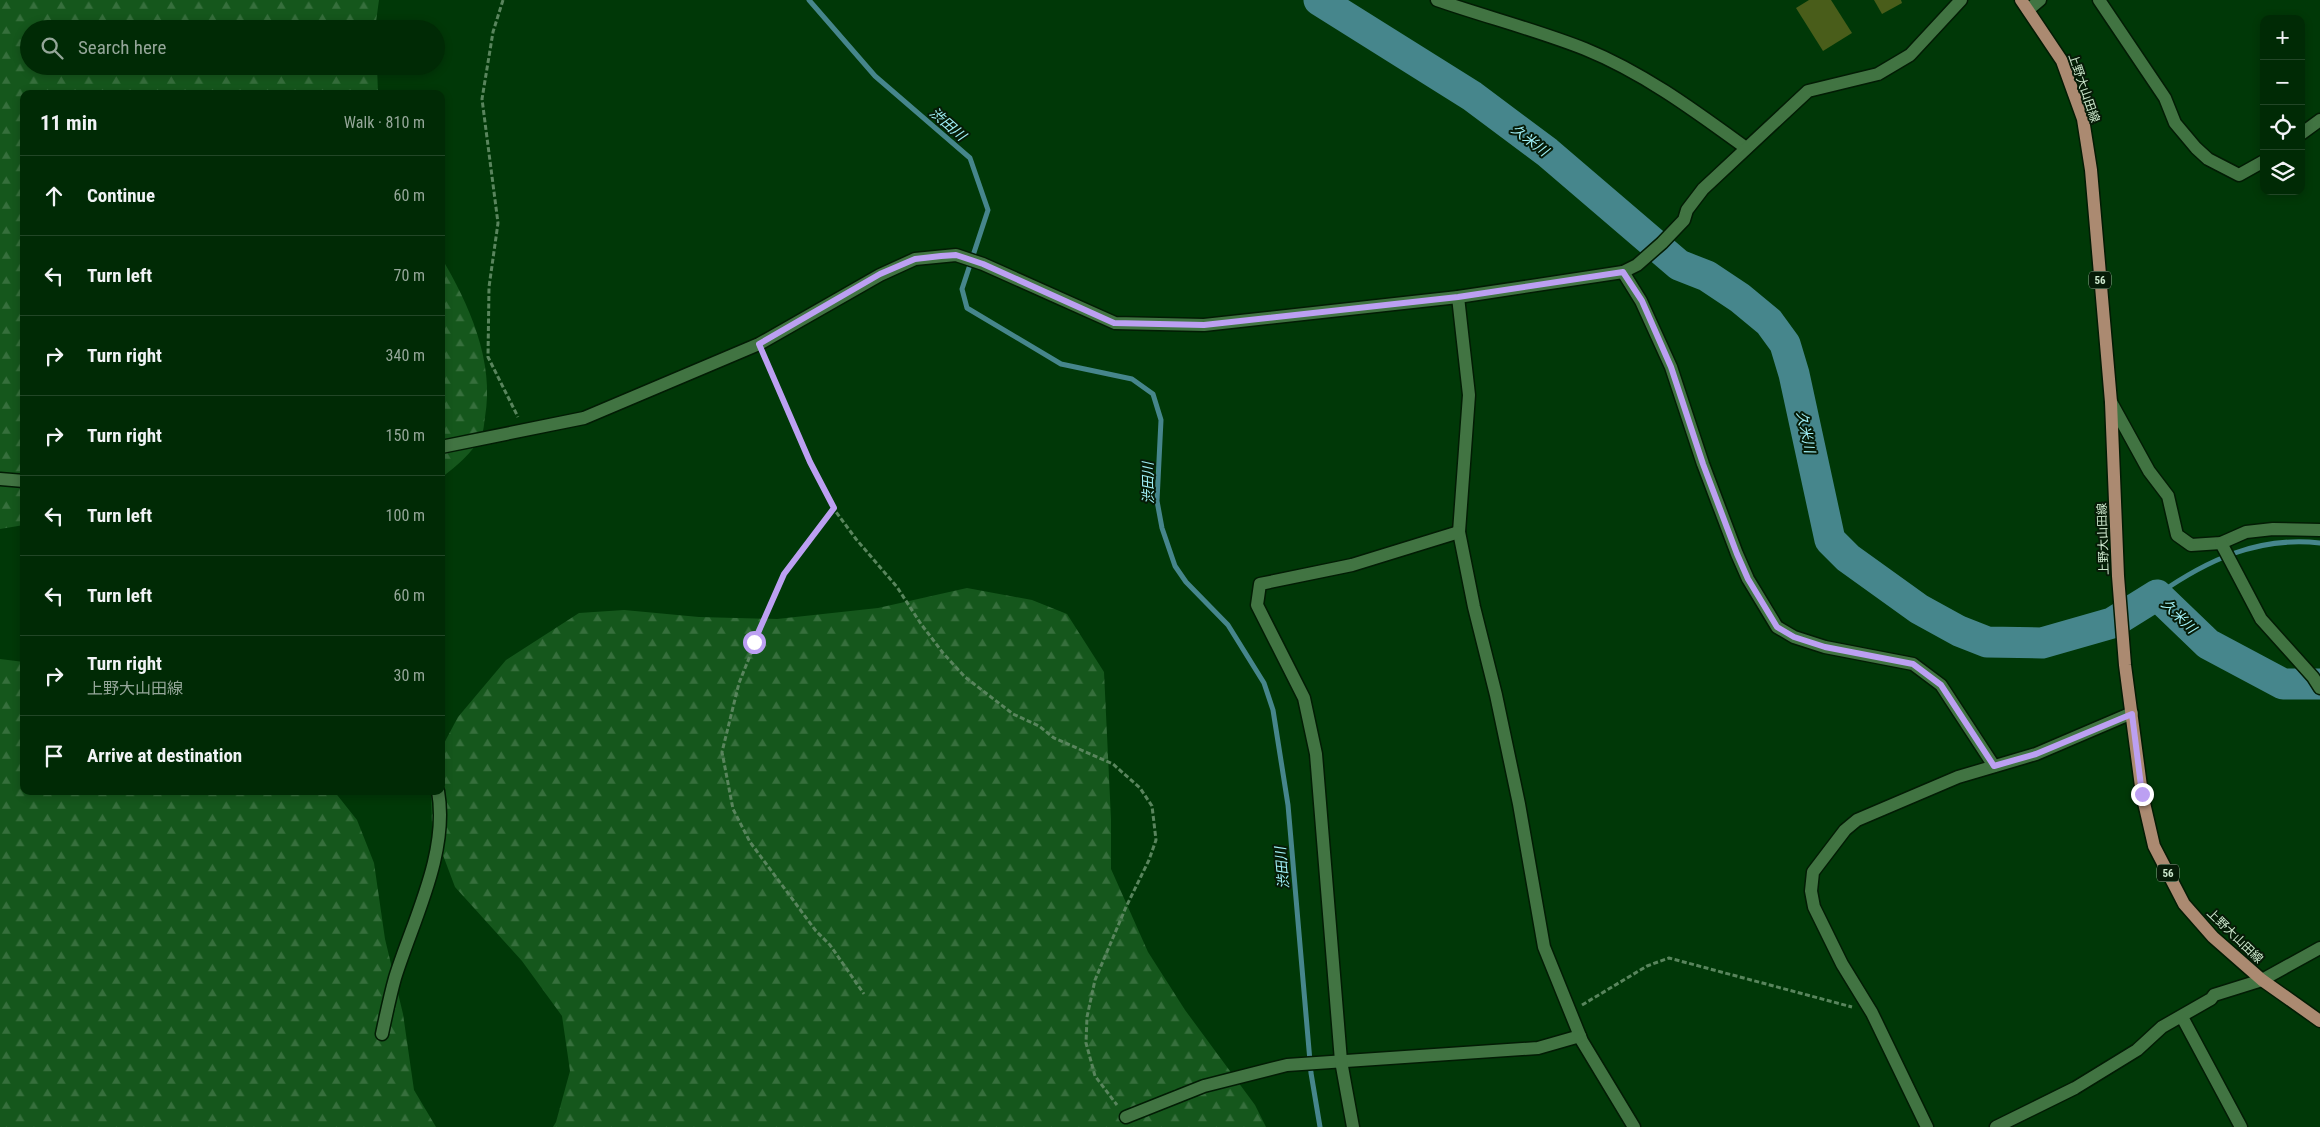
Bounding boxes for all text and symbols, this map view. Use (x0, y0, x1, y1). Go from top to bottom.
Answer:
map controls (2260, 15, 2305, 195)
button: + (2260, 15, 2305, 60)
search box (20, 20, 445, 75)
icon: search (38, 34, 66, 62)
text: Search here (78, 36, 166, 59)
street label: 上野大山田線 (2066, 52, 2102, 124)
button: − (2260, 60, 2305, 105)
water label: 渋田川 (927, 104, 971, 145)
button: locate (2260, 105, 2305, 150)
text: 11 min (40, 111, 97, 135)
text: Walk · 810 m (344, 113, 425, 132)
water label: 久米川 (1508, 121, 1553, 160)
button: layers (2260, 150, 2305, 195)
icon: ahead (40, 182, 68, 210)
text: Continue (87, 184, 155, 207)
text: 60 m (393, 186, 425, 205)
icon: left (40, 262, 68, 290)
text: Turn left (87, 264, 152, 287)
text: 70 m (393, 266, 425, 285)
road number: 56 (2089, 272, 2111, 288)
icon: right (40, 342, 68, 370)
text: Turn right (87, 344, 162, 367)
text: 340 m (386, 346, 425, 365)
water label: 久米川 (1794, 410, 1819, 456)
icon: right (40, 422, 68, 450)
text: Turn right (87, 424, 162, 447)
text: 150 m (386, 426, 425, 445)
water label: 渋田川 (1140, 460, 1156, 504)
icon: left (40, 502, 68, 530)
street label: 上野大山田線 (2095, 503, 2111, 575)
text: Turn left (87, 504, 152, 527)
text: 100 m (386, 506, 425, 525)
icon: left (40, 582, 68, 610)
text: Turn left (87, 584, 152, 607)
text: 60 m (393, 586, 425, 605)
water label: 久米川 (2158, 596, 2201, 638)
route start (743, 631, 766, 654)
text: Turn right (87, 652, 162, 675)
icon: right (40, 662, 68, 690)
text: 30 m (393, 666, 425, 685)
text: 上野大山田線 (87, 679, 183, 698)
icon: arrive (40, 742, 68, 770)
text: Arrive at destination (87, 744, 242, 767)
route end (2131, 783, 2154, 806)
water label: 渋田川 (1272, 844, 1292, 890)
road number: 56 (2157, 864, 2179, 881)
street label: 上野大山田線 (2204, 906, 2266, 966)

